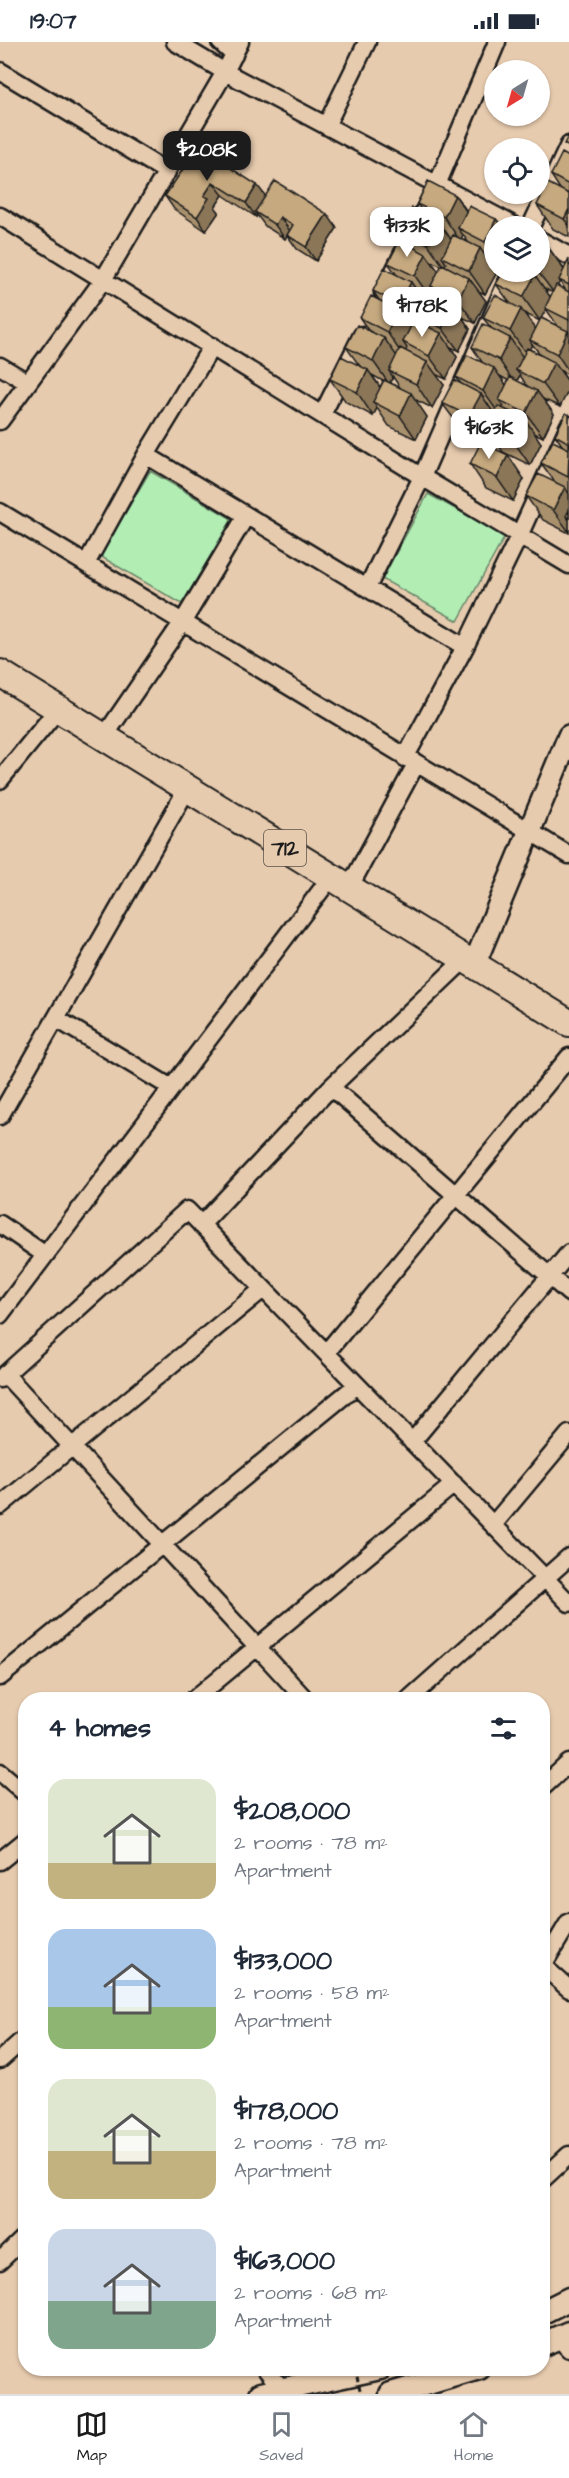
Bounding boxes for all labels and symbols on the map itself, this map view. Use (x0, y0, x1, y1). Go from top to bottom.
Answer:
north arrow (484, 60, 550, 126)
pin: $208K (165, 131, 249, 182)
pin: $133K (365, 207, 449, 258)
pin: $178K (380, 287, 464, 338)
pin: $163K (447, 409, 531, 460)
road number: 712 (264, 830, 306, 866)

